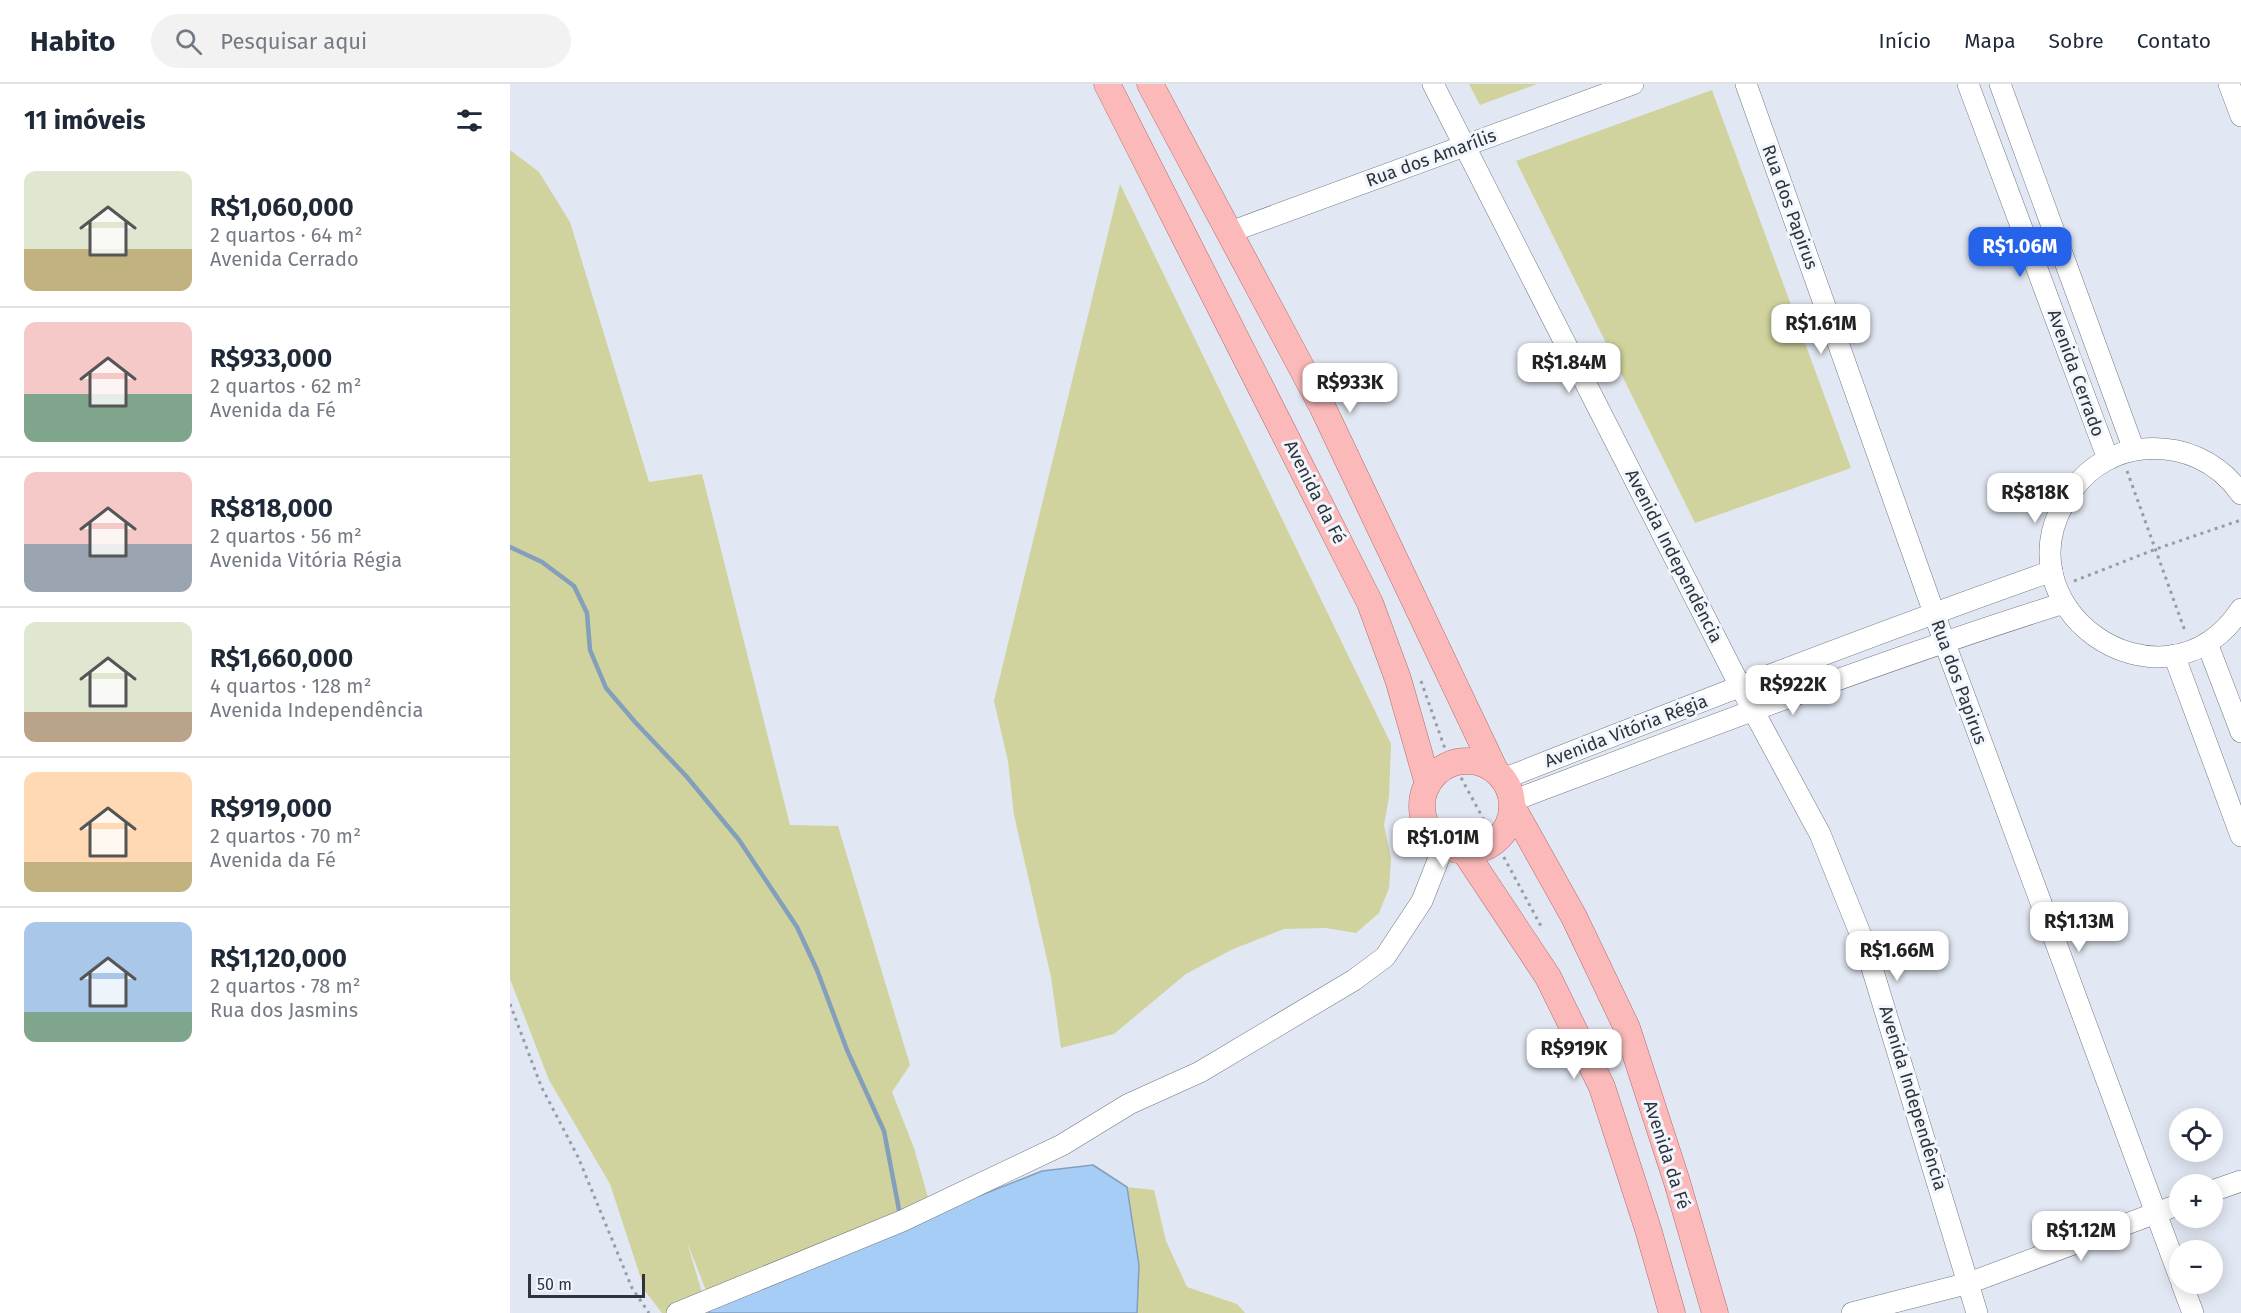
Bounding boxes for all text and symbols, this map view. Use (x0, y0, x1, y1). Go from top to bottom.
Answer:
search box (151, 14, 571, 68)
text: Habito (30, 25, 115, 58)
icon: search (172, 25, 205, 58)
text: Pesquisar aqui (220, 28, 367, 55)
text: Início (1878, 28, 1931, 54)
text: Mapa (1964, 28, 2016, 54)
text: Sobre (2049, 28, 2104, 54)
text: Contato (2137, 28, 2211, 54)
icon: filters (453, 104, 486, 137)
text: 11 imóveis (24, 105, 145, 136)
street label: Rua dos Amarílis (1363, 124, 1499, 192)
street label: Rua dos Papirus (1757, 142, 1823, 272)
text: R$1,060,000 (210, 192, 354, 223)
icon: home (72, 195, 144, 267)
text: 2 quartos · 64 m² (210, 223, 362, 247)
pin: R$1.06M (1965, 227, 2075, 278)
text: R$1.06M (1983, 234, 2057, 258)
text: Avenida Cerrado (210, 247, 359, 271)
pin: R$1.61M (1766, 304, 1876, 355)
street label: Avenida Cerrado (2043, 306, 2109, 440)
text: R$1.61M (1785, 311, 1857, 335)
text: R$933,000 (210, 343, 332, 374)
pin: R$1.84M (1514, 343, 1624, 394)
icon: home (72, 346, 144, 418)
text: R$1.84M (1531, 350, 1607, 374)
pin: R$933K (1301, 363, 1399, 414)
text: R$933K (1316, 370, 1384, 394)
text: 2 quartos · 62 m² (210, 374, 361, 398)
text: Avenida da Fé (210, 398, 336, 422)
street label: Avenida da Fé (1280, 437, 1350, 547)
street label: Avenida Independência (1621, 465, 1727, 647)
pin: R$818K (1986, 473, 2084, 524)
text: R$818K (2001, 480, 2069, 504)
text: R$818,000 (210, 493, 333, 524)
icon: home (72, 496, 144, 568)
text: 2 quartos · 56 m² (210, 524, 362, 548)
text: Avenida Vitória Régia (210, 548, 402, 572)
street label: Rua dos Papirus (1926, 617, 1992, 747)
text: R$1,660,000 (210, 643, 353, 674)
icon: home (72, 646, 144, 718)
pin: R$922K (1744, 665, 1842, 716)
text: R$922K (1760, 672, 1826, 696)
text: 4 quartos · 128 m² (210, 674, 371, 698)
street label: Avenida Vitória Régia (1541, 690, 1711, 772)
text: Avenida Independência (210, 698, 423, 722)
text: R$919,000 (210, 793, 332, 824)
icon: home (72, 796, 144, 868)
pin: R$1.01M (1388, 818, 1498, 869)
text: 2 quartos · 70 m² (210, 824, 361, 848)
text: R$1.01M (1407, 825, 1479, 849)
text: Avenida da Fé (210, 848, 336, 872)
pin: R$1.13M (2024, 902, 2134, 953)
text: R$1.13M (2044, 909, 2114, 933)
pin: R$1.66M (1842, 931, 1952, 982)
text: R$1.66M (1860, 938, 1934, 962)
text: R$1,120,000 (210, 943, 347, 974)
icon: home (72, 946, 144, 1018)
text: 2 quartos · 78 m² (210, 974, 361, 998)
text: Rua dos Jasmins (210, 998, 358, 1022)
street label: Avenida Independência (1874, 1003, 1952, 1193)
pin: R$919K (1525, 1029, 1623, 1080)
text: R$919K (1541, 1036, 1607, 1060)
street label: Avenida da Fé (1639, 1098, 1695, 1212)
map controls (2169, 1108, 2223, 1294)
button: locate (2169, 1108, 2223, 1162)
button: + (2169, 1174, 2223, 1228)
pin: R$1.12M (2026, 1211, 2136, 1262)
text: R$1.12M (2046, 1218, 2116, 1242)
button: − (2169, 1240, 2223, 1294)
scale bar (528, 1271, 645, 1298)
text: 50 m (537, 1275, 572, 1294)

